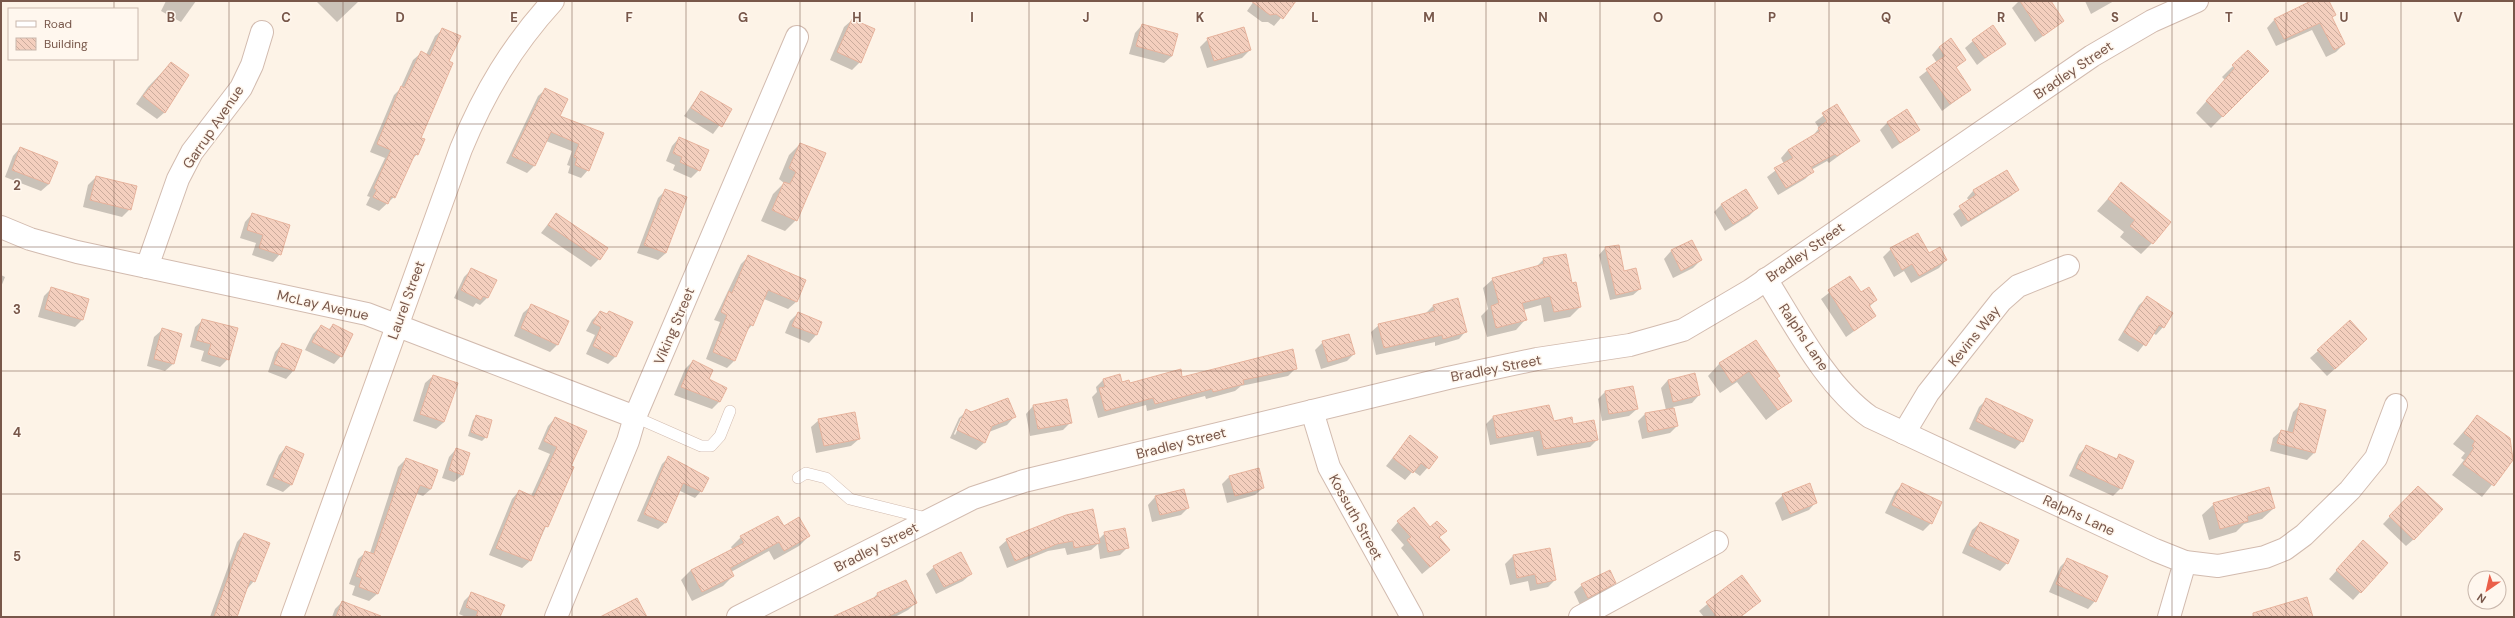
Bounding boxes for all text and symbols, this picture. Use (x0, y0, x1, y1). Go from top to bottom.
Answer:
legend (8, 8, 138, 60)
text: B (167, 9, 175, 26)
text: C (281, 9, 291, 26)
text: D (395, 9, 405, 26)
text: E (510, 9, 518, 26)
text: F (625, 9, 633, 26)
text: G (738, 9, 748, 26)
text: H (852, 9, 862, 26)
text: I (970, 9, 974, 26)
text: J (1082, 9, 1090, 26)
text: K (1196, 9, 1205, 26)
text: L (1311, 9, 1319, 26)
text: M (1423, 9, 1435, 26)
text: N (1538, 9, 1548, 26)
text: O (1653, 9, 1663, 26)
text: P (1768, 9, 1776, 26)
text: Q (1881, 9, 1891, 26)
text: R (1997, 9, 2005, 26)
text: S (2111, 9, 2119, 26)
text: T (2225, 9, 2233, 26)
text: U (2340, 9, 2349, 26)
text: V (2453, 9, 2463, 26)
text: Road (44, 16, 72, 32)
text: Building (44, 36, 88, 52)
street label: Bradley Street (2030, 37, 2116, 103)
street label: Garrup Avenue (179, 82, 248, 172)
text: 2 (13, 177, 21, 194)
street label: Bradley Street (1762, 218, 1848, 286)
street label: Laurel Street (383, 258, 429, 342)
street label: Viking Street (650, 285, 698, 367)
street label: McLay Avenue (275, 286, 371, 324)
street label: Ralphs Lane (1775, 300, 1833, 374)
text: 3 (13, 301, 21, 318)
street label: Kevins Way (1944, 302, 2004, 370)
street label: Bradley Street (1449, 350, 1543, 386)
street label: Bradley Street (1134, 423, 1228, 463)
text: 4 (13, 424, 21, 441)
street label: Kossuth Street (1325, 471, 1387, 563)
street label: Ralphs Lane (2040, 490, 2118, 540)
street label: Bradley Street (831, 518, 921, 576)
text: 5 (13, 548, 21, 565)
north arrow (2467, 570, 2507, 610)
text: N (2474, 590, 2489, 606)

